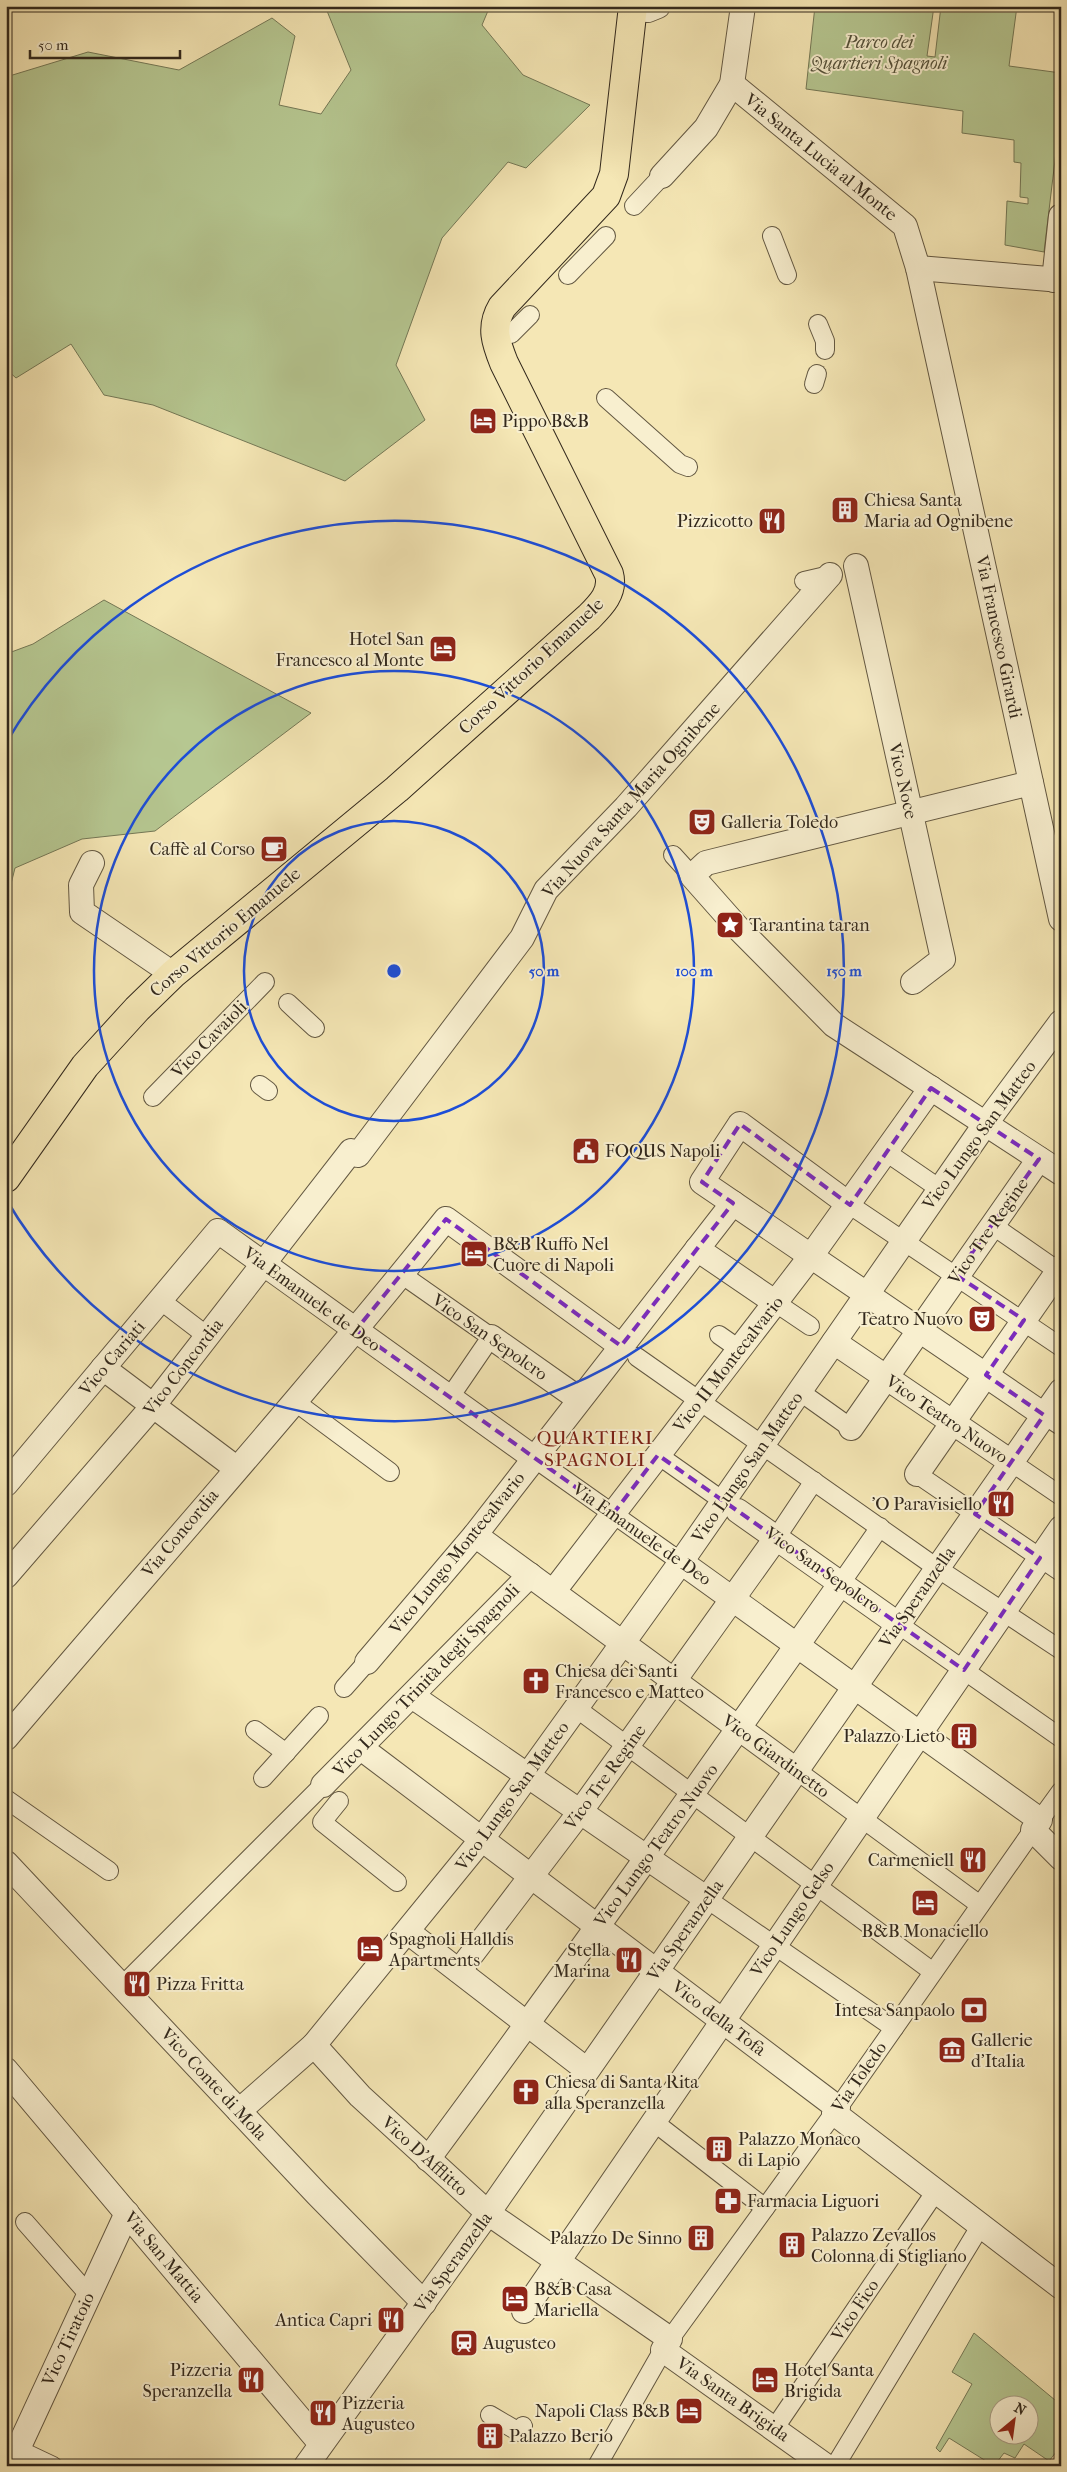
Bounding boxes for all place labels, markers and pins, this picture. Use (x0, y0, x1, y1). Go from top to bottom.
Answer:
hotel icon: Pippo B&B (468, 406, 498, 436)
place label: Pippo B&B (502, 411, 589, 432)
place label: Chiesa Santa Maria ad Ognibene (864, 490, 1013, 532)
building icon: Chiesa Santa Maria ad Ognibene (830, 495, 860, 525)
restaurant icon: Pizzicotto (757, 506, 787, 536)
place label: Pizzicotto (677, 511, 753, 532)
place label: Hotel San Francesco al Monte (276, 629, 425, 671)
hotel icon: Hotel San Francesco al Monte (428, 634, 458, 664)
theatre icon: Galleria Toledo (687, 807, 717, 837)
place label: Galleria Toledo (721, 812, 838, 833)
cafe icon: Caffè al Corso (259, 834, 289, 864)
place label: Caffè al Corso (149, 839, 255, 860)
place icon: Tarantina taran (715, 910, 745, 940)
place label: Tarantina taran (749, 915, 870, 936)
centre of rings (385, 962, 403, 980)
public building icon: FOQUS Napoli (571, 1136, 601, 1166)
place label: FOQUS Napoli (605, 1141, 721, 1162)
place label: B&B Ruffo Nel Cuore di Napoli (493, 1234, 615, 1276)
hotel icon: B&B Ruffo Nel Cuore di Napoli (459, 1239, 489, 1269)
theatre icon: Teatro Nuovo (967, 1304, 997, 1334)
place label: Teatro Nuovo (858, 1309, 963, 1330)
restaurant icon: 'O Paravisiello (986, 1489, 1016, 1519)
place label: 'O Paravisiello (871, 1494, 982, 1515)
place label: Chiesa dei Santi Francesco e Matteo (555, 1661, 704, 1703)
church icon: Chiesa dei Santi Francesco e Matteo (521, 1666, 551, 1696)
building icon: Palazzo Lieto (949, 1721, 979, 1751)
place label: Palazzo Lieto (843, 1726, 945, 1747)
restaurant icon: Carmeniell (958, 1845, 988, 1875)
place label: Carmeniell (868, 1850, 954, 1871)
hotel icon: B&B Monaciello (910, 1888, 940, 1918)
place label: B&B Monaciello (862, 1921, 988, 1942)
place label: Spagnoli Halldis Apartments (388, 1929, 514, 1971)
hotel icon: Spagnoli Halldis Apartments (355, 1934, 385, 1964)
place label: Stella Marina (553, 1940, 611, 1982)
restaurant icon: Stella Marina (614, 1945, 644, 1975)
restaurant icon: Pizza Fritta (122, 1969, 152, 1999)
place label: Pizza Fritta (156, 1974, 245, 1995)
bank icon: Intesa Sanpaolo (959, 1995, 989, 2025)
place label: Intesa Sanpaolo (834, 2000, 955, 2021)
place label: Gallerie d'Italia (971, 2030, 1033, 2072)
museum icon: Gallerie d'Italia (937, 2035, 967, 2065)
place label: Chiesa di Santa Rita alla Speranzella (545, 2072, 699, 2114)
church icon: Chiesa di Santa Rita alla Speranzella (511, 2077, 541, 2107)
place label: Palazzo Monaco di Lapio (738, 2129, 860, 2171)
building icon: Palazzo Monaco di Lapio (704, 2134, 734, 2164)
pharmacy icon: Farmacia Liguori (713, 2186, 743, 2216)
place label: Farmacia Liguori (747, 2191, 880, 2212)
building icon: Palazzo De Sinno (686, 2223, 716, 2253)
place label: Palazzo Zevallos Colonna di Stigliano (811, 2225, 967, 2267)
place label: Palazzo De Sinno (550, 2228, 682, 2249)
building icon: Palazzo Zevallos Colonna di Stigliano (777, 2230, 807, 2260)
place label: B&B Casa Mariella (534, 2279, 612, 2321)
hotel icon: B&B Casa Mariella (500, 2284, 530, 2314)
restaurant icon: Antica Capri (376, 2305, 406, 2335)
place label: Antica Capri (274, 2310, 373, 2331)
station icon: Augusteo (449, 2328, 479, 2358)
place label: Augusteo (482, 2333, 556, 2354)
place label: Pizzeria Speranzella (143, 2360, 233, 2402)
place label: Hotel Santa Brigida (784, 2360, 875, 2402)
restaurant icon: Pizzeria Speranzella (236, 2365, 266, 2395)
hotel icon: Hotel Santa Brigida (750, 2365, 780, 2395)
place label: Pizzeria Augusteo (341, 2393, 415, 2435)
hotel icon: Napoli Class B&B (674, 2396, 704, 2426)
restaurant icon: Pizzeria Augusteo (308, 2398, 338, 2428)
place label: Napoli Class B&B (535, 2401, 670, 2422)
building icon: Palazzo Berio (475, 2421, 505, 2451)
place label: Palazzo Berio (509, 2426, 613, 2447)

